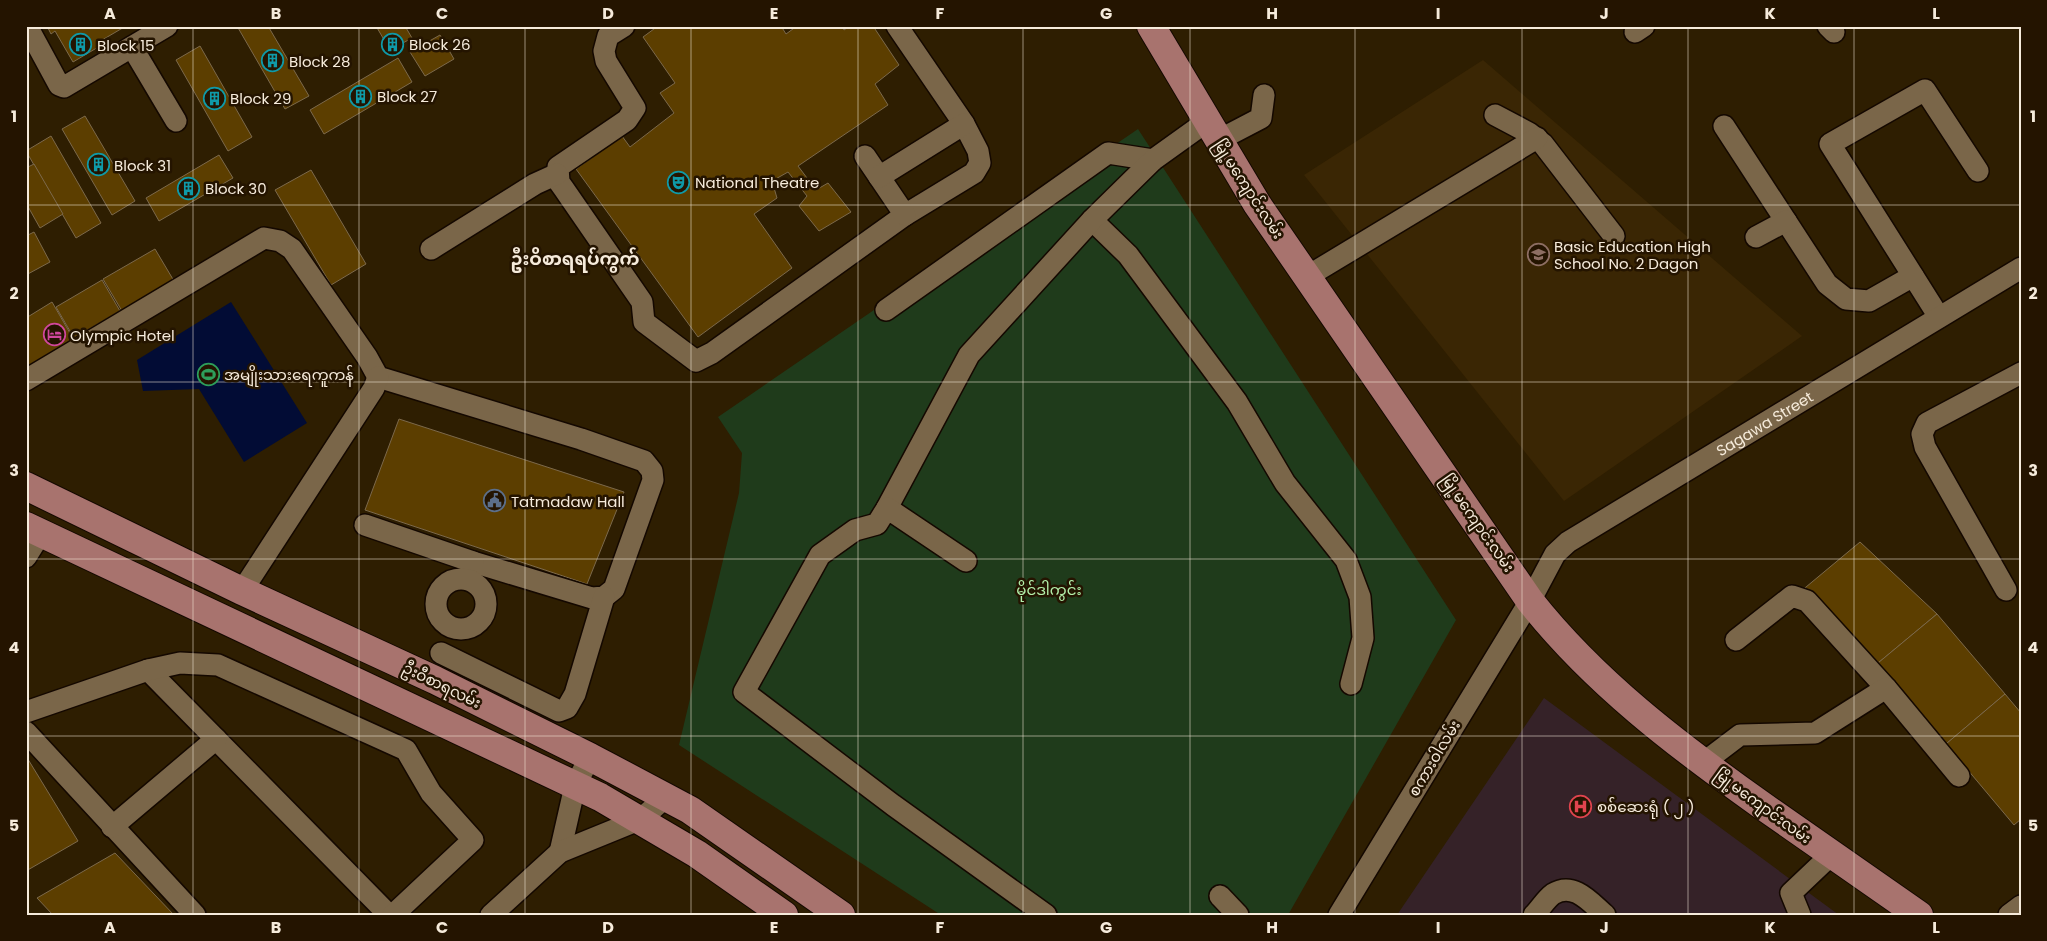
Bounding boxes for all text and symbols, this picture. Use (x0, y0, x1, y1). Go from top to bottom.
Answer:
text: A (104, 2, 116, 25)
text: B (271, 2, 281, 25)
text: C (436, 2, 448, 25)
text: D (602, 2, 614, 25)
text: E (770, 2, 778, 25)
text: F (936, 2, 945, 25)
text: G (1100, 2, 1112, 25)
text: H (1266, 2, 1278, 25)
text: I (1436, 2, 1440, 25)
text: J (1599, 2, 1609, 25)
text: K (1764, 2, 1776, 25)
text: L (1932, 2, 1940, 25)
building icon: Block 26 (381, 32, 405, 56)
building icon: Block 15 (69, 33, 93, 57)
place label: Block 26 (409, 34, 470, 55)
place label: Block 15 (97, 35, 155, 56)
building icon: Block 28 (261, 49, 285, 73)
place label: Block 28 (289, 51, 350, 72)
building icon: Block 27 (349, 84, 373, 108)
building icon: Block 29 (202, 86, 226, 110)
place label: Block 27 (377, 86, 437, 107)
place label: Block 29 (230, 88, 291, 109)
text: 1 (11, 105, 17, 128)
text: 1 (2030, 105, 2036, 128)
street label: မြို့မကျောင်းလမ်း (1207, 135, 1289, 244)
building icon: Block 31 (86, 153, 110, 177)
place label: Block 31 (114, 155, 171, 176)
theatre icon: National Theatre (667, 170, 691, 194)
place label: National Theatre (695, 172, 819, 193)
building icon: Block 30 (177, 176, 201, 200)
place label: Block 30 (205, 178, 267, 199)
place label: Basic Education High School No. 2 Dagon (1554, 236, 1711, 274)
school or university icon: Basic Education High School No. 2 Dagon (1526, 243, 1550, 267)
district label: ဦးဝိစာရရပ်ကွက် (511, 246, 639, 273)
text: 2 (9, 282, 19, 305)
text: 2 (2028, 282, 2038, 305)
hotel icon: Olympic Hotel (42, 323, 66, 347)
place label: Olympic Hotel (70, 325, 175, 346)
sports icon: အမျိုးသားရေကူကန် (196, 362, 220, 386)
place label: အမျိုးသားရေကူကန် (224, 364, 354, 387)
street label: Sagawa Street (1712, 386, 1817, 461)
text: 3 (9, 459, 19, 482)
text: 3 (2028, 459, 2038, 482)
street label: မြို့မကျောင်းလမ်း (1435, 470, 1520, 577)
public building icon: Tatmadaw Hall (483, 489, 507, 513)
place label: Tatmadaw Hall (511, 491, 625, 512)
park label: မိုင်ဒါကွင်း (1016, 579, 1082, 602)
text: 4 (9, 636, 20, 659)
text: 4 (2028, 636, 2039, 659)
street label: ဦးဝီစာရလမ်း (398, 657, 485, 715)
street label: စကားဝါလမ်း (1403, 716, 1465, 800)
street label: မြို့မကျောင်းလမ်း (1709, 764, 1816, 850)
hospital icon: စစ်ဆေးရုံ ( ၂ ) (1569, 794, 1593, 818)
place label: စစ်ဆေးရုံ ( ၂ ) (1597, 796, 1695, 819)
text: 5 (9, 814, 19, 837)
text: 5 (2028, 814, 2038, 837)
text: A (104, 916, 116, 939)
text: B (271, 916, 281, 939)
text: C (436, 916, 448, 939)
text: D (602, 916, 614, 939)
text: E (770, 916, 778, 939)
text: F (936, 916, 945, 939)
text: G (1100, 916, 1112, 939)
text: H (1266, 916, 1278, 939)
text: I (1436, 916, 1440, 939)
text: J (1599, 916, 1609, 939)
text: K (1764, 916, 1776, 939)
text: L (1932, 916, 1940, 939)

